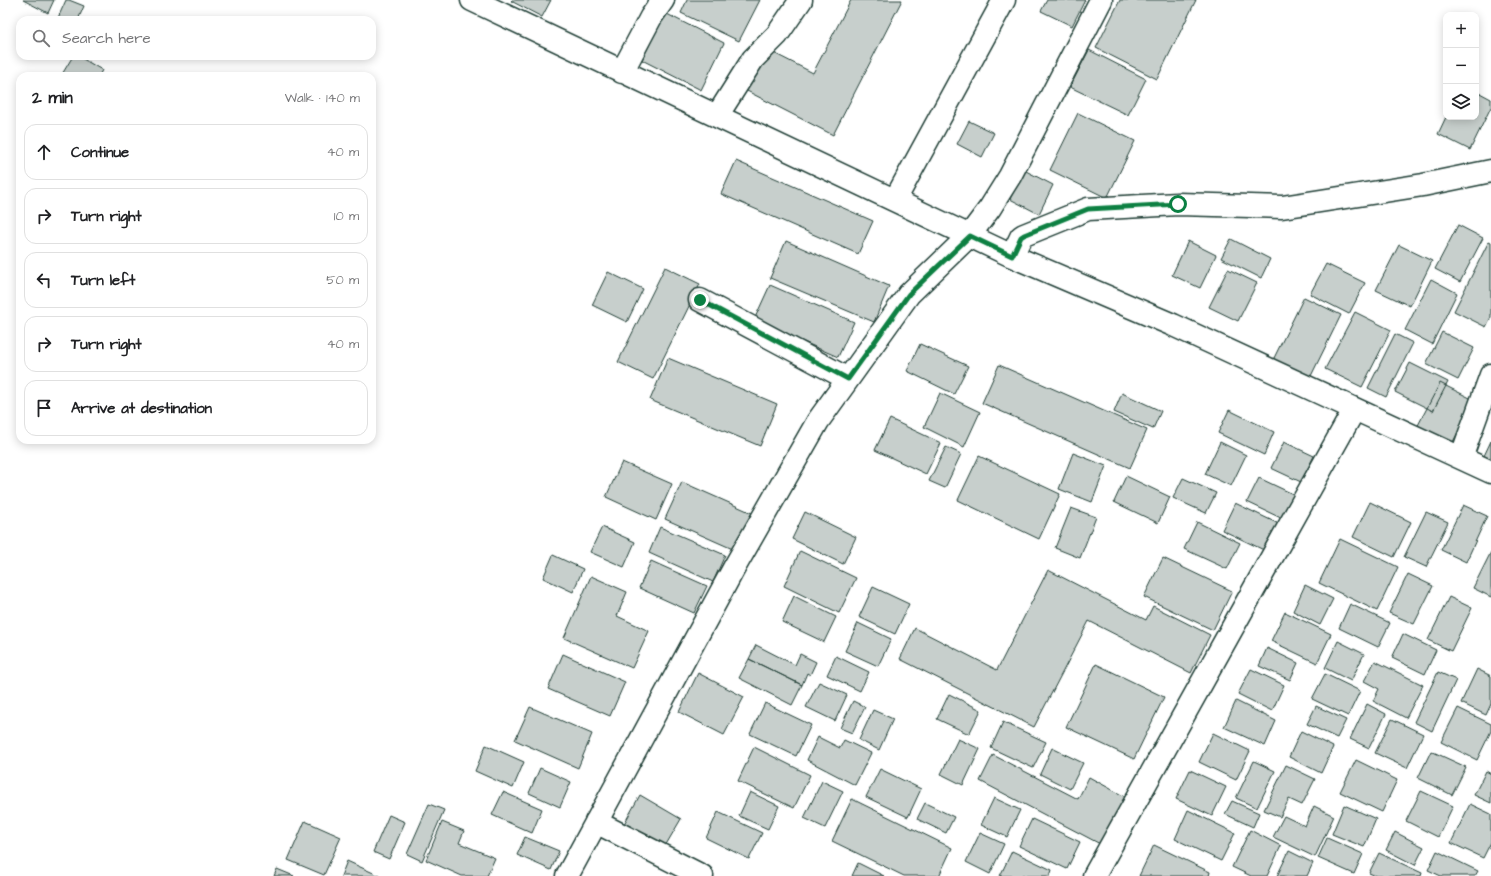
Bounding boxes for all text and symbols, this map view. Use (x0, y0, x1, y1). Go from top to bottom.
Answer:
map controls (1443, 12, 1479, 120)
button: + (1443, 12, 1479, 48)
search box (16, 16, 376, 60)
icon: search (30, 27, 52, 49)
text: Search here (62, 28, 151, 49)
button: − (1443, 48, 1479, 84)
button: layers (1443, 84, 1479, 120)
text: 2 min (32, 86, 73, 110)
text: Walk · 140 m (285, 89, 360, 107)
icon: ahead (33, 141, 55, 163)
text: Continue (71, 142, 129, 163)
text: 40 m (327, 143, 359, 161)
route start (1169, 195, 1187, 213)
icon: right (33, 205, 55, 227)
text: Turn right (71, 206, 142, 227)
text: 10 m (334, 207, 359, 225)
icon: left (33, 269, 55, 291)
text: Turn left (71, 270, 135, 291)
text: 50 m (326, 271, 359, 289)
route end (691, 291, 709, 309)
icon: right (33, 333, 55, 355)
text: Turn right (71, 334, 142, 355)
text: 40 m (327, 335, 359, 353)
icon: arrive (33, 397, 55, 419)
text: Arrive at destination (71, 398, 212, 419)

